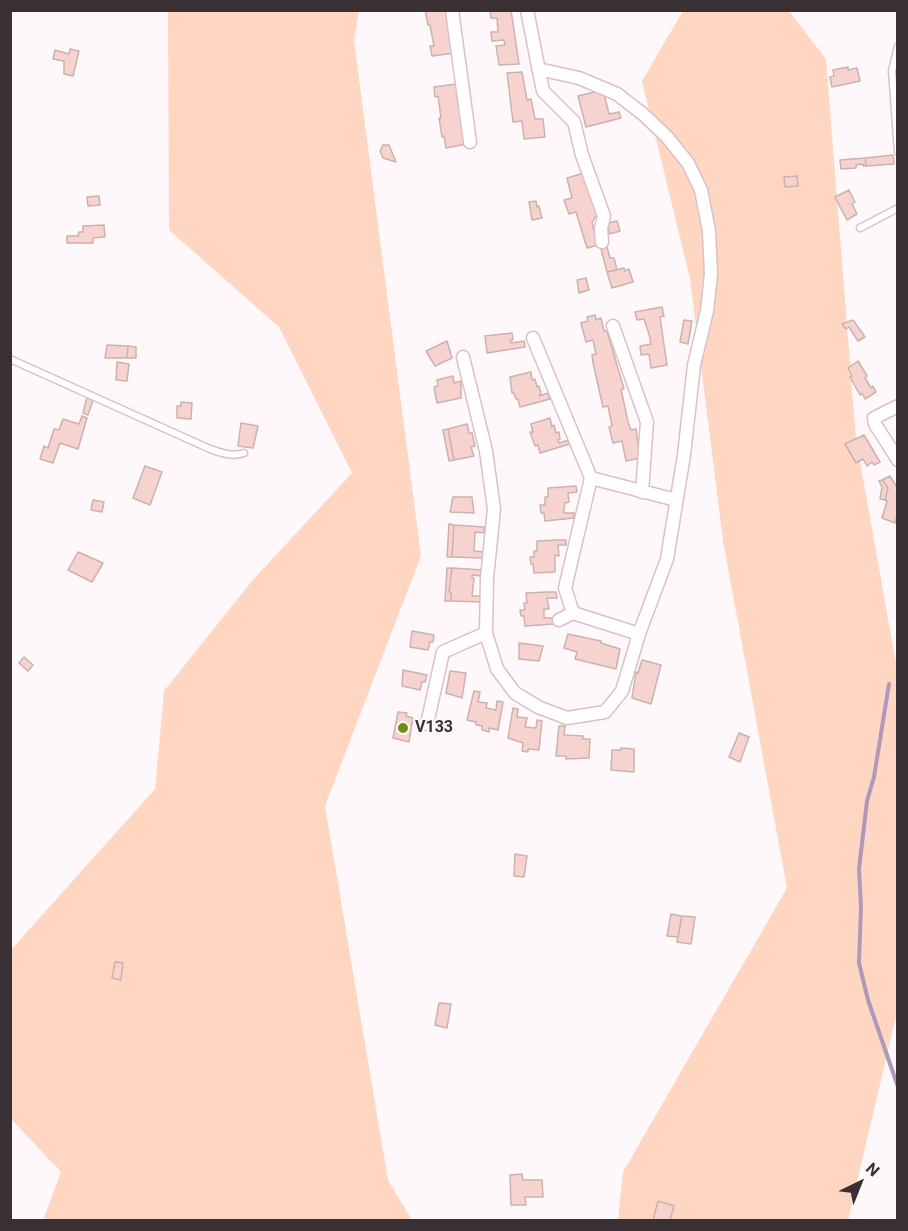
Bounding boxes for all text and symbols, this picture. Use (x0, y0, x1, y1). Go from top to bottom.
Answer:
place label: V133 (415, 718, 453, 738)
marker: V133 (396, 721, 410, 735)
north arrow (830, 1153, 890, 1213)
text: N (862, 1159, 883, 1180)

